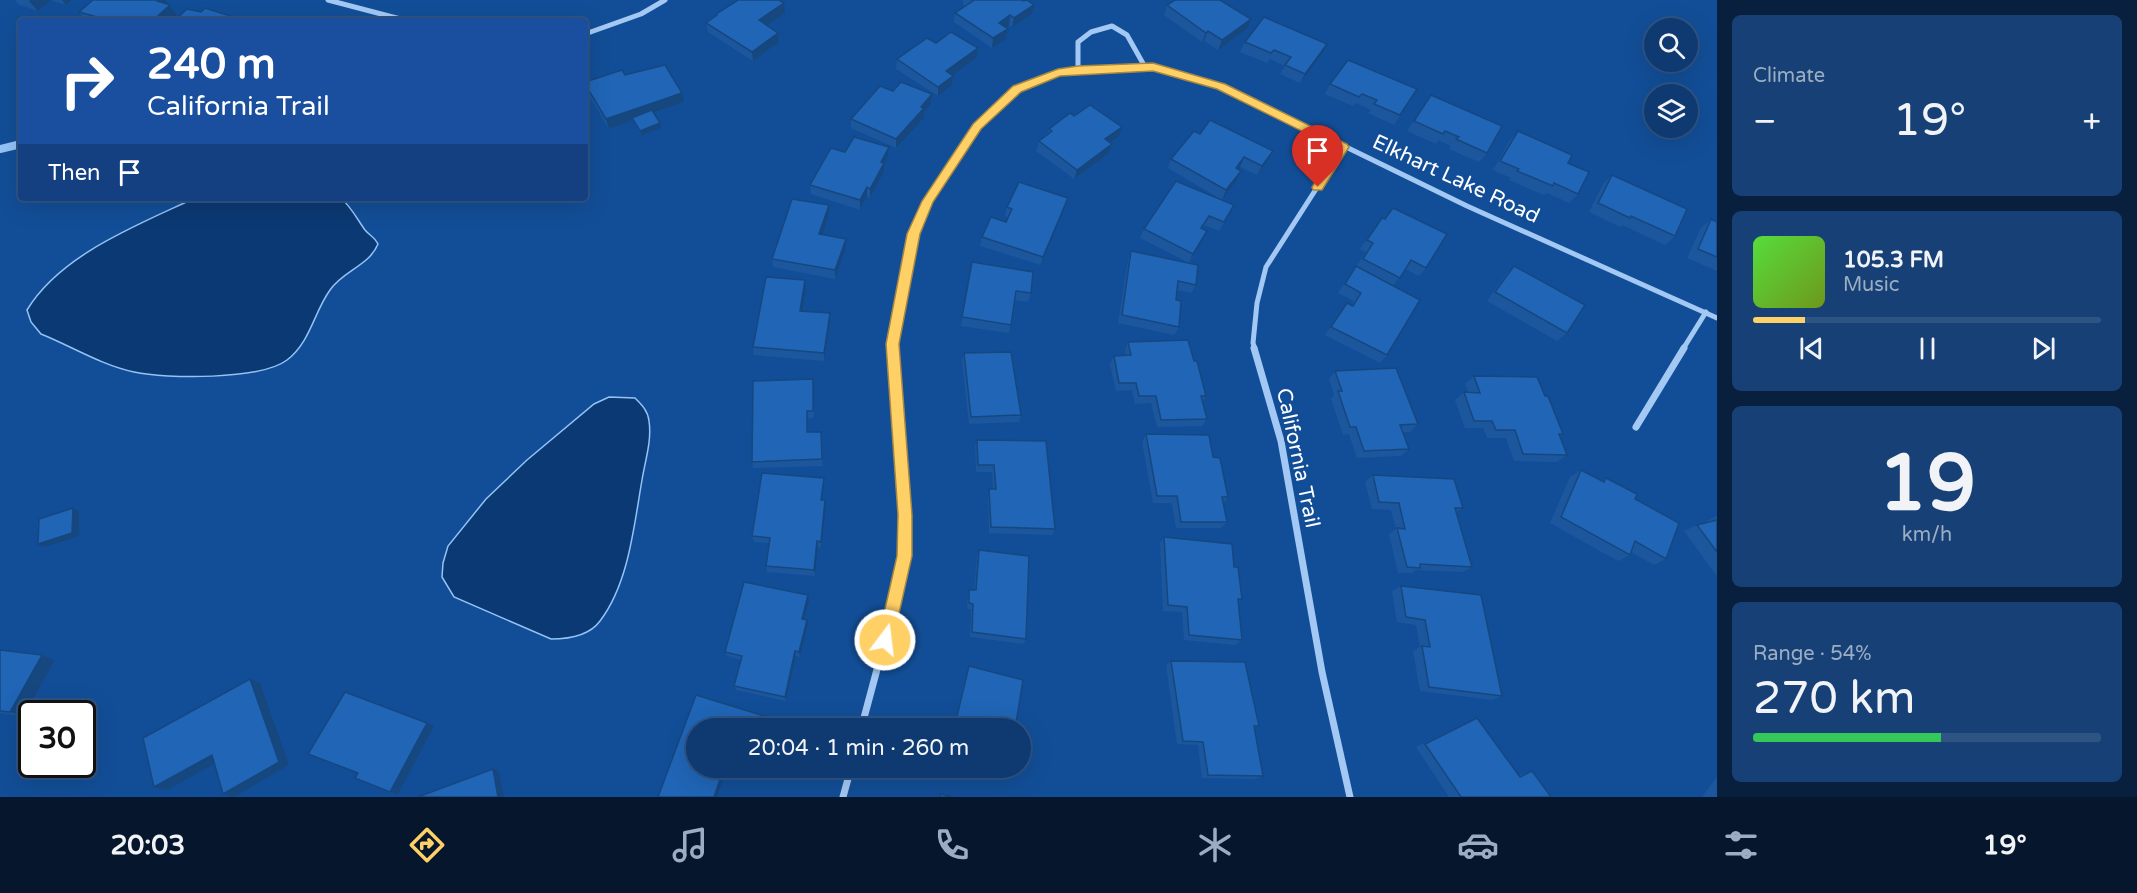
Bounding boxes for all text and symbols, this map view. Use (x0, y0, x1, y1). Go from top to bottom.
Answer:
map controls (1644, 18, 1698, 138)
button: search (1644, 18, 1698, 72)
text: 240 m (147, 39, 276, 90)
icon: right (48, 42, 126, 120)
text: Climate (1753, 64, 1825, 88)
button: layers (1644, 84, 1698, 138)
text: California Trail (147, 90, 330, 123)
text: 19° (1893, 94, 1966, 148)
text: − (1753, 102, 1777, 141)
text: + (2082, 102, 2101, 141)
pin (1292, 125, 1343, 187)
street label: Elkhart Lake Road (1368, 129, 1544, 229)
icon: arrive (1301, 134, 1334, 167)
icon: arrive (113, 156, 146, 189)
text: Then (48, 160, 101, 186)
text: 105.3 FM (1843, 247, 1944, 273)
text: Music (1843, 273, 1899, 297)
icon: previous (1795, 332, 1828, 365)
icon: pause (1911, 332, 1944, 365)
icon: next (2027, 332, 2060, 365)
street label: California Trail (1271, 386, 1325, 530)
text: 19 (1878, 437, 1976, 531)
text: km/h (1902, 523, 1952, 547)
position arrow (853, 608, 917, 672)
text: Range · 54% (1753, 642, 1872, 666)
text: 270 km (1753, 672, 1915, 726)
speed limit sign: 30 (18, 700, 96, 778)
text: 20:04 · 1 min · 260 m (748, 735, 969, 761)
icon: directions (406, 824, 448, 866)
icon: music (669, 824, 711, 866)
icon: phone (931, 824, 973, 866)
icon: climate (1194, 824, 1236, 866)
icon: car (1457, 824, 1499, 866)
icon: filters (1720, 824, 1762, 866)
text: 20:03 (110, 829, 185, 862)
text: 19° (1982, 829, 2027, 862)

